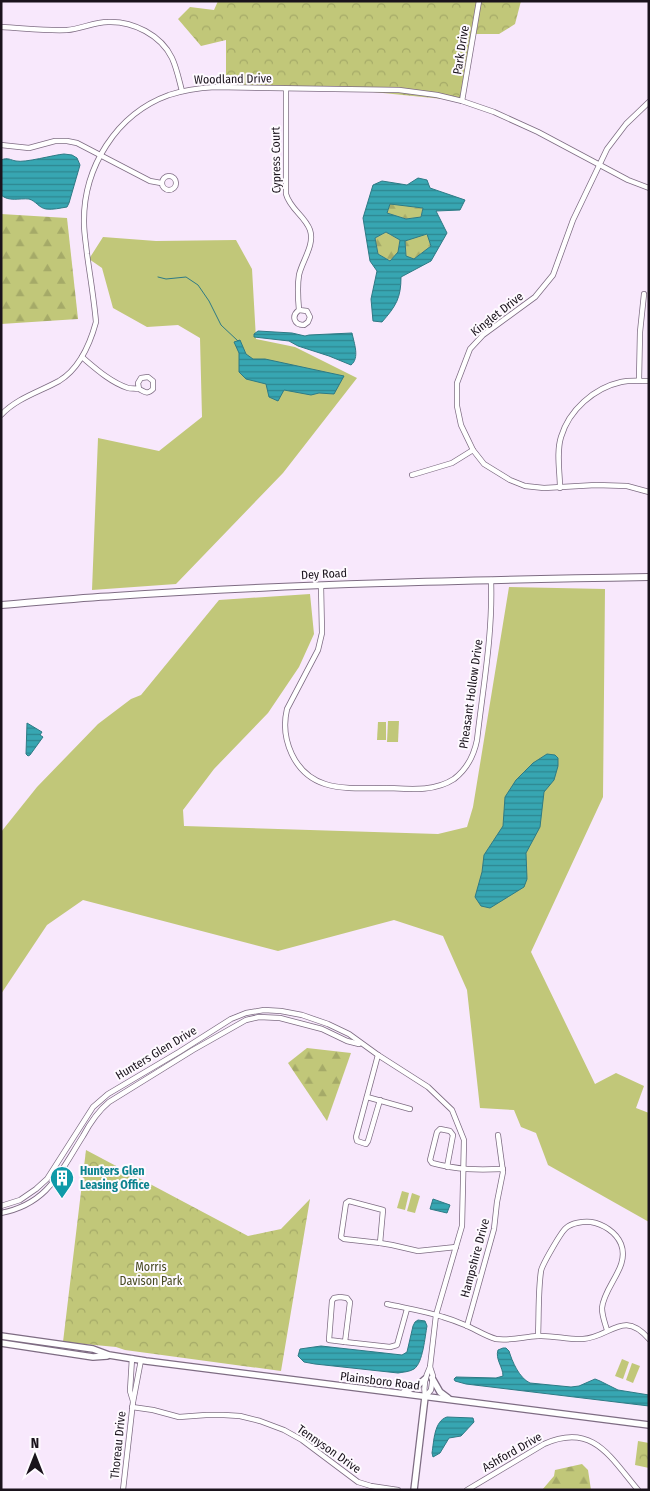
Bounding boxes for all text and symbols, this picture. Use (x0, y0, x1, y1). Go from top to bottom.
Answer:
street label: Park Drive (450, 24, 472, 76)
street label: Woodland Drive (194, 71, 272, 87)
street label: Cypress Court (268, 127, 284, 193)
street label: Kinglet Drive (468, 289, 526, 339)
street label: Dey Road (301, 566, 347, 582)
street label: Pheasant Hollow Drive (456, 638, 486, 750)
street label: Hunters Glen Drive (113, 1023, 199, 1083)
place label: Hunters Glen Leasing Office (80, 1164, 150, 1192)
building icon: Hunters Glen Leasing Office (49, 1165, 75, 1199)
street label: Hampshire Drive (458, 1217, 492, 1299)
park label: Morris Davison Park (120, 1260, 183, 1288)
street label: Plainsboro Road (339, 1369, 421, 1393)
street label: Thoreau Drive (107, 1410, 129, 1480)
street label: Tennyson Drive (294, 1422, 364, 1476)
street label: Ashford Drive (480, 1429, 544, 1475)
north arrow (10, 1431, 60, 1481)
text: N (31, 1435, 39, 1452)

